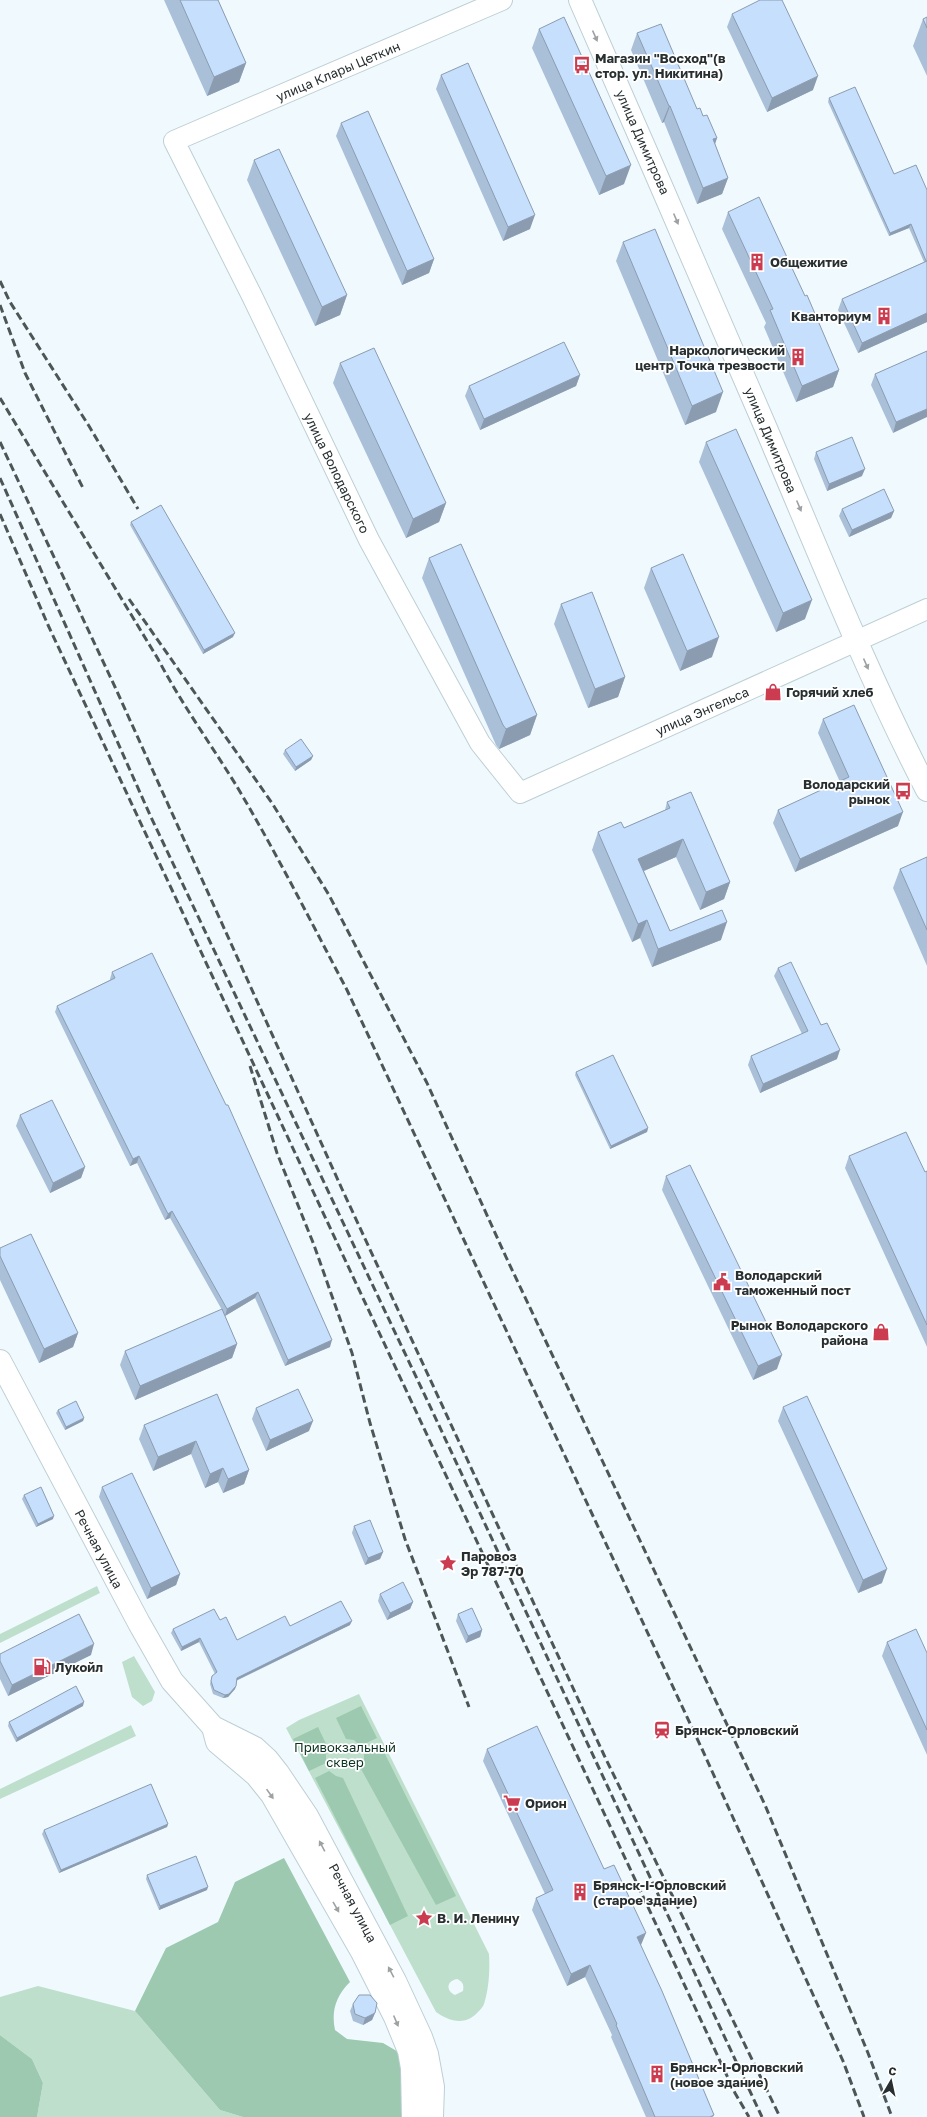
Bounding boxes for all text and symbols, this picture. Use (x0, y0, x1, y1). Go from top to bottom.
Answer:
one-way arrow (593, 30, 599, 42)
street label: улица Клары Цеткин (274, 38, 402, 104)
place label: Магазин "Восход"(в стор. ул. Никитина) (595, 50, 726, 81)
bus stop icon: Магазин "Восход"(в стор. ул. Никитина) (572, 55, 592, 75)
street label: улица Димитрова (613, 87, 673, 197)
one-way arrow (674, 213, 680, 225)
building icon: Общежитие (747, 252, 767, 272)
place label: Общежитие (770, 254, 848, 270)
building icon: Кванториум (874, 306, 894, 326)
place label: Кванториум (791, 308, 871, 324)
place label: Наркологический центр Точка трезвости (635, 342, 785, 373)
building icon: Наркологический центр Точка трезвости (788, 347, 808, 367)
street label: улица Димитрова (742, 385, 800, 495)
street label: улица Володарского (301, 410, 373, 536)
one-way arrow (796, 500, 802, 512)
one-way arrow (863, 658, 869, 669)
shop icon: Горячий хлеб (763, 682, 783, 702)
street label: улица Энгельса (653, 683, 751, 739)
place label: Горячий хлеб (786, 684, 873, 700)
place label: Володарский рынок (803, 776, 890, 807)
bus stop icon: Володарский рынок (893, 781, 913, 801)
place label: Володарский таможенный пост (735, 1267, 851, 1298)
public building icon: Володарский таможенный пост (712, 1272, 732, 1292)
place label: Рынок Володарского района (731, 1317, 868, 1348)
shop icon: Рынок Володарского района (871, 1322, 891, 1342)
street label: Речная улица (71, 1507, 127, 1591)
place label: Паровоз Эр 787-70 (461, 1548, 524, 1579)
place icon: Паровоз Эр 787-70 (438, 1553, 458, 1573)
fuel station icon: Лукойл (32, 1657, 52, 1677)
place label: Лукойл (55, 1659, 103, 1675)
station icon: Брянск-Орловский (652, 1720, 672, 1740)
place label: Брянск-Орловский (675, 1722, 799, 1738)
park label: Привокзальный сквер (294, 1739, 396, 1770)
one-way arrow (266, 1789, 274, 1799)
supermarket icon: Орион (502, 1793, 522, 1813)
place label: Орион (525, 1795, 567, 1811)
one-way arrow (319, 1840, 326, 1852)
street label: Речная улица (325, 1861, 381, 1945)
place label: Брянск-I-Орловский (старое здание) (593, 1877, 726, 1908)
building icon: Брянск-I-Орловский (старое здание) (570, 1882, 590, 1902)
one-way arrow (332, 1901, 339, 1912)
place icon: В. И. Ленину (414, 1908, 434, 1928)
place label: В. И. Ленину (437, 1910, 520, 1926)
one-way arrow (387, 1967, 394, 1978)
one-way arrow (394, 2016, 400, 2028)
place label: Брянск-I-Орловский (новое здание) (670, 2059, 803, 2090)
north arrow (871, 2061, 911, 2101)
building icon: Брянск-I-Орловский (новое здание) (647, 2064, 667, 2084)
text: С (888, 2064, 898, 2078)

